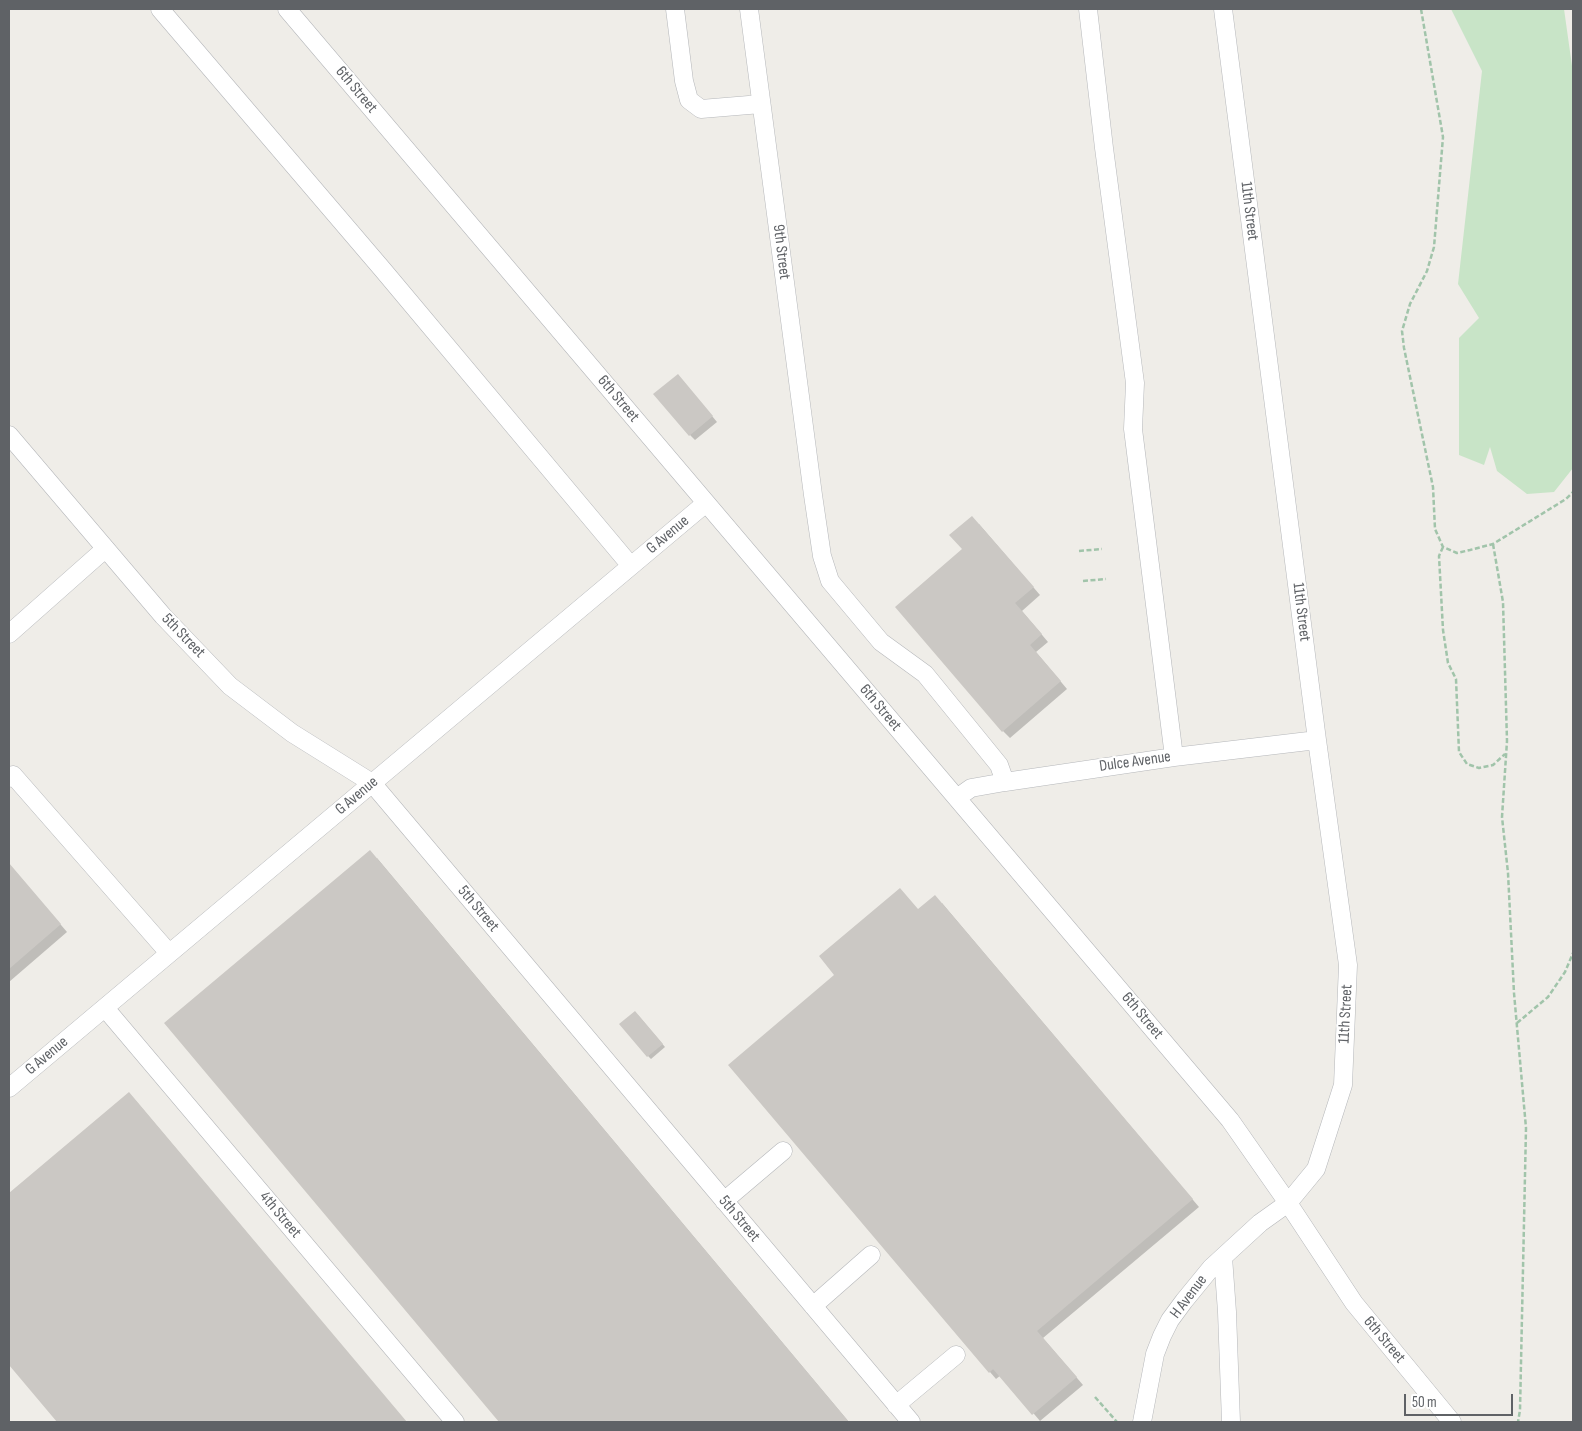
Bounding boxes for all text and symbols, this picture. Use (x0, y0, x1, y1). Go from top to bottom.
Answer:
street label: 6th Street (331, 63, 381, 117)
street label: 11th Street (1236, 180, 1262, 242)
street label: 9th Street (768, 223, 794, 281)
street label: 6th Street (593, 372, 643, 426)
street label: G Avenue (643, 512, 693, 558)
street label: 11th Street (1288, 581, 1314, 643)
street label: 5th Street (157, 610, 209, 662)
street label: 6th Street (855, 681, 905, 735)
street label: Dulce Avenue (1098, 747, 1172, 777)
street label: G Avenue (332, 773, 382, 819)
street label: 5th Street (453, 882, 503, 936)
street label: 11th Street (1335, 984, 1357, 1044)
street label: 6th Street (1117, 989, 1167, 1043)
street label: G Avenue (22, 1033, 72, 1079)
street label: 4th Street (255, 1188, 305, 1242)
street label: 5th Street (714, 1192, 764, 1246)
street label: H Avenue (1166, 1271, 1212, 1323)
street label: 6th Street (1359, 1313, 1409, 1367)
scale bar (1407, 1384, 1516, 1416)
text: 50 m (1412, 1393, 1437, 1412)

